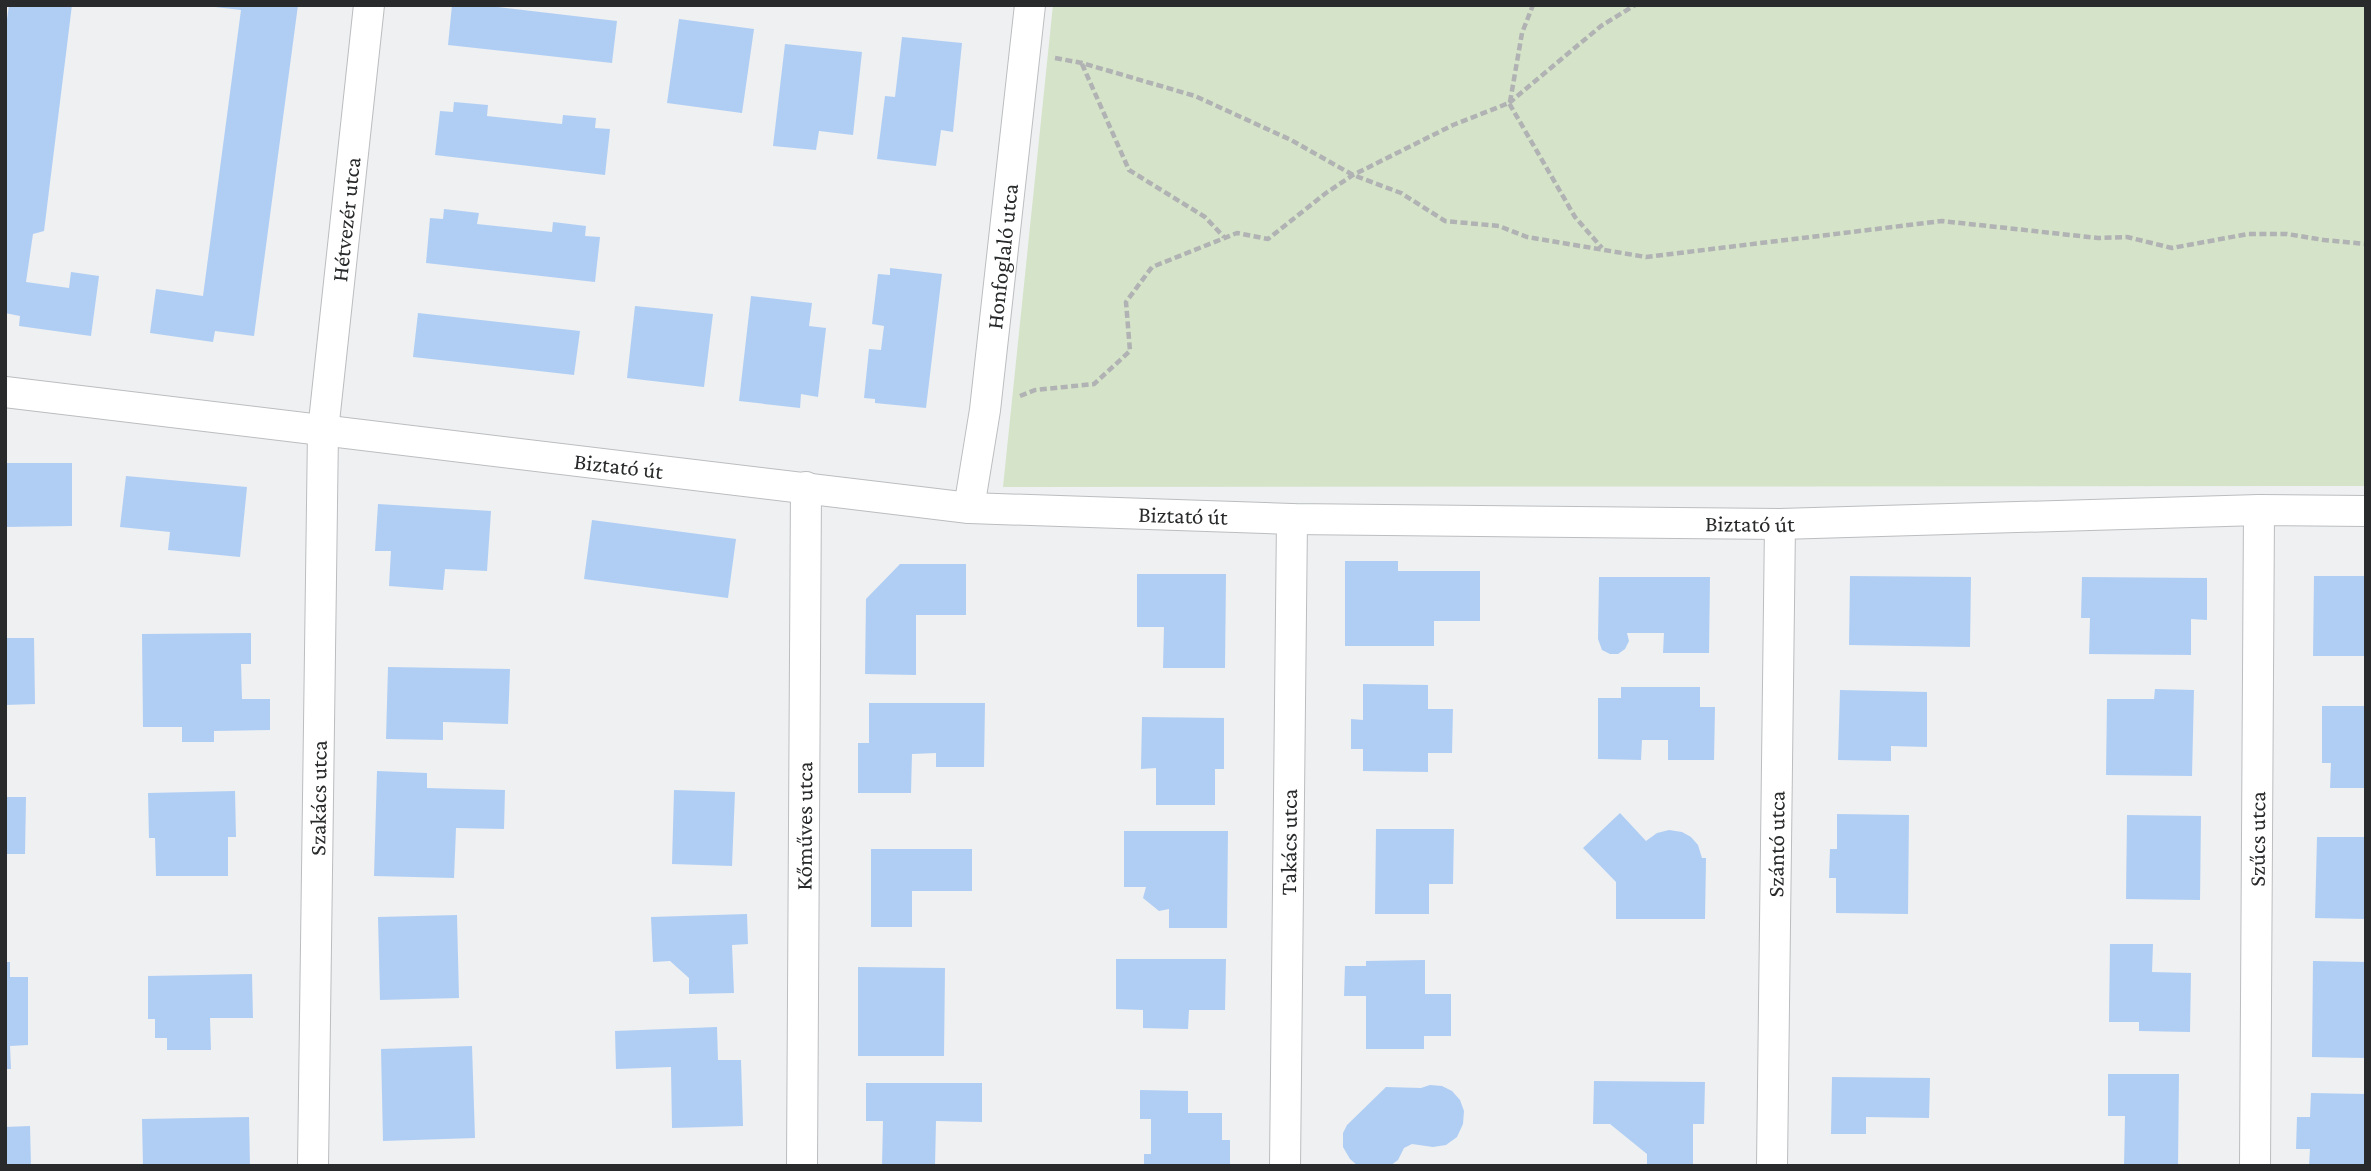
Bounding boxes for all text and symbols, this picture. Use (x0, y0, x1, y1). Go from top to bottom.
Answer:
street label: Hétvezér utca (326, 155, 366, 283)
street label: Honfoglaló utca (981, 182, 1023, 330)
street label: Biztató út (573, 448, 665, 484)
street label: Biztató út (1138, 501, 1228, 530)
street label: Biztató út (1705, 510, 1795, 537)
street label: Szakács utca (304, 740, 332, 856)
street label: Kőműves utca (791, 761, 817, 890)
street label: Takács utca (1275, 788, 1302, 896)
street label: Szántó utca (1762, 790, 1790, 897)
street label: Szűcs utca (2244, 791, 2270, 887)

